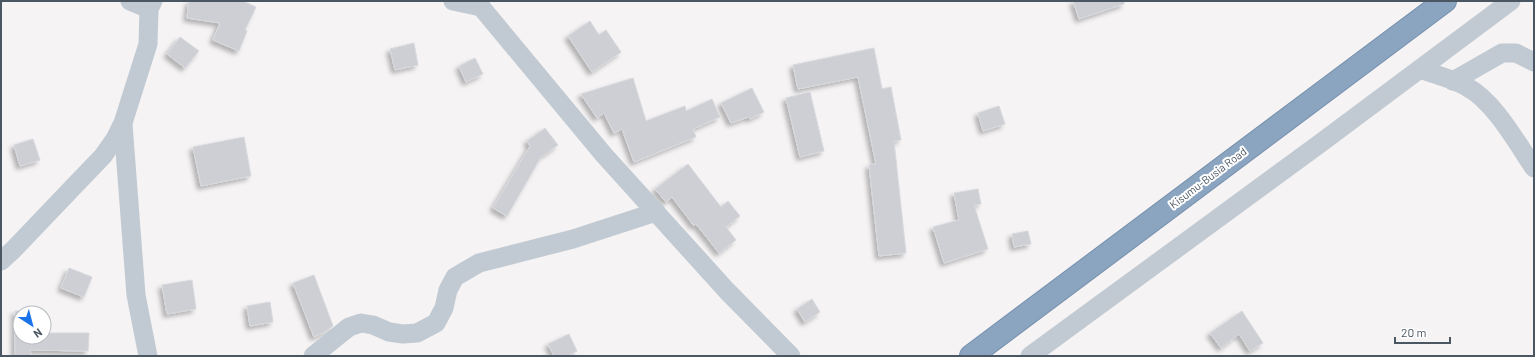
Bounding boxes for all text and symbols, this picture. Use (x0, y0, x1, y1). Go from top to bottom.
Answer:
street label: Kisumu-Busia Road (1167, 144, 1249, 211)
north arrow (12, 305, 52, 345)
scale bar (1395, 319, 1450, 345)
text: 20 m (1401, 325, 1427, 339)
text: N (31, 326, 45, 341)

